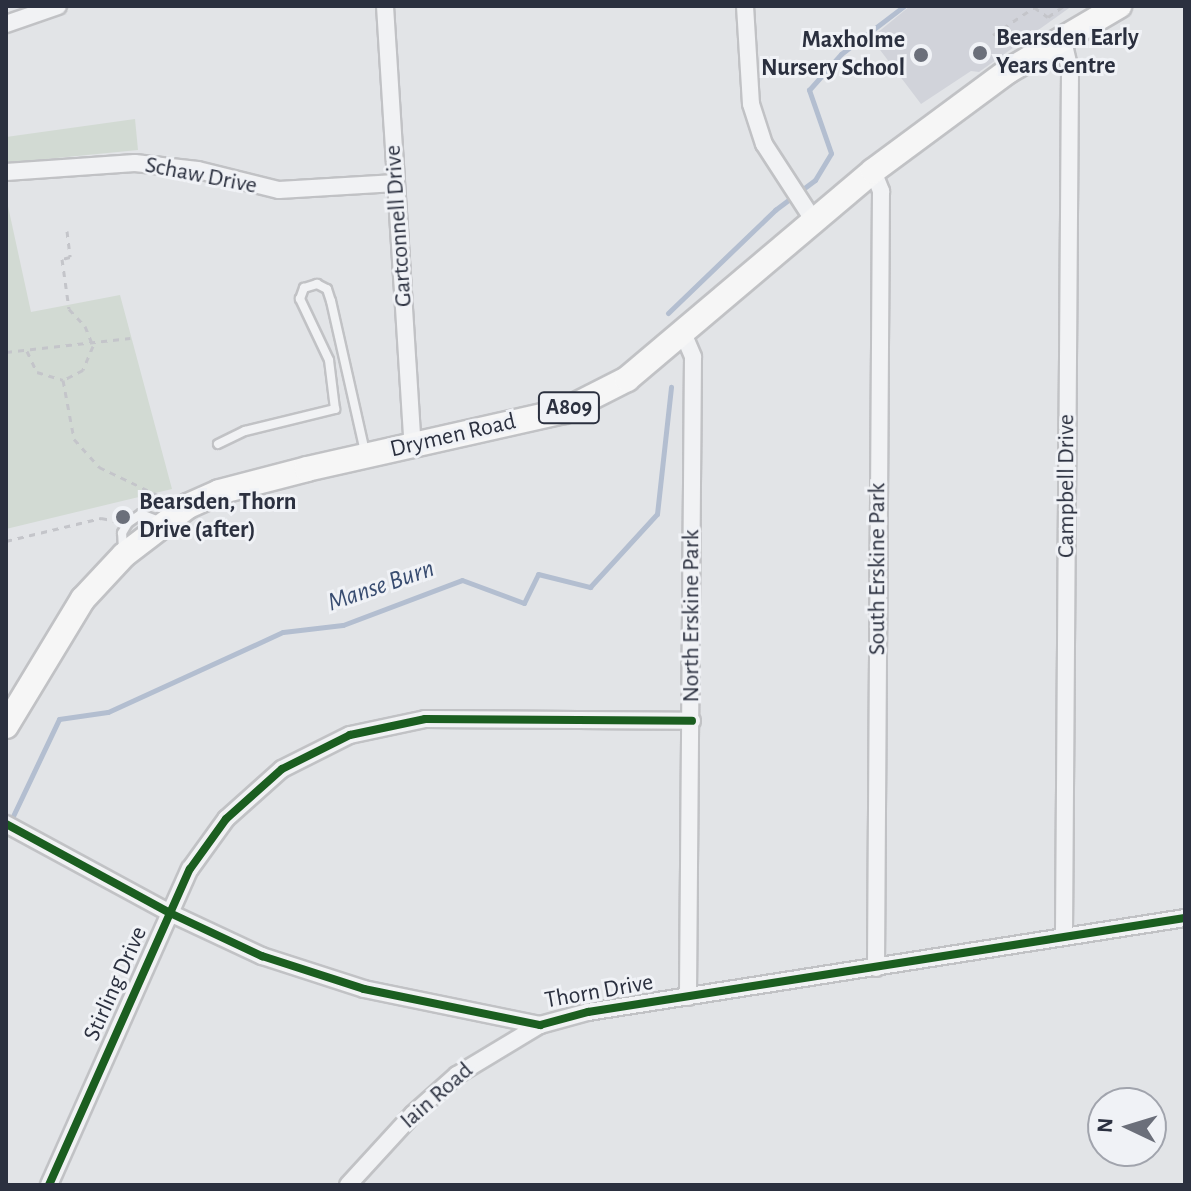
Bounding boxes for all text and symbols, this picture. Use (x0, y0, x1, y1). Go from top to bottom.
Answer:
place label: Bearsden Early Years Centre (996, 25, 1139, 81)
place label: Maxholme Nursery School (761, 27, 905, 83)
marker: Bearsden Early Years Centre (971, 44, 989, 62)
marker: Maxholme Nursery School (912, 46, 930, 64)
street label: Gartconnell Drive (379, 144, 419, 308)
street label: Schaw Drive (143, 151, 259, 201)
road number: A809 (537, 390, 601, 426)
street label: Drymen Road (387, 408, 519, 464)
street label: Campbell Drive (1053, 414, 1081, 558)
street label: South Erskine Park (864, 483, 892, 655)
place label: Bearsden, Thorn Drive (after) (139, 489, 297, 545)
marker: Bearsden, Thorn Drive (after) (114, 508, 132, 526)
street label: North Erskine Park (678, 530, 706, 702)
water label: Manse Burn (324, 553, 438, 619)
street label: Stirling Drive (78, 922, 154, 1046)
street label: Thorn Drive (543, 968, 655, 1016)
street label: Iain Road (395, 1057, 479, 1135)
north arrow (1087, 1087, 1167, 1167)
text: N (1094, 1117, 1117, 1134)

